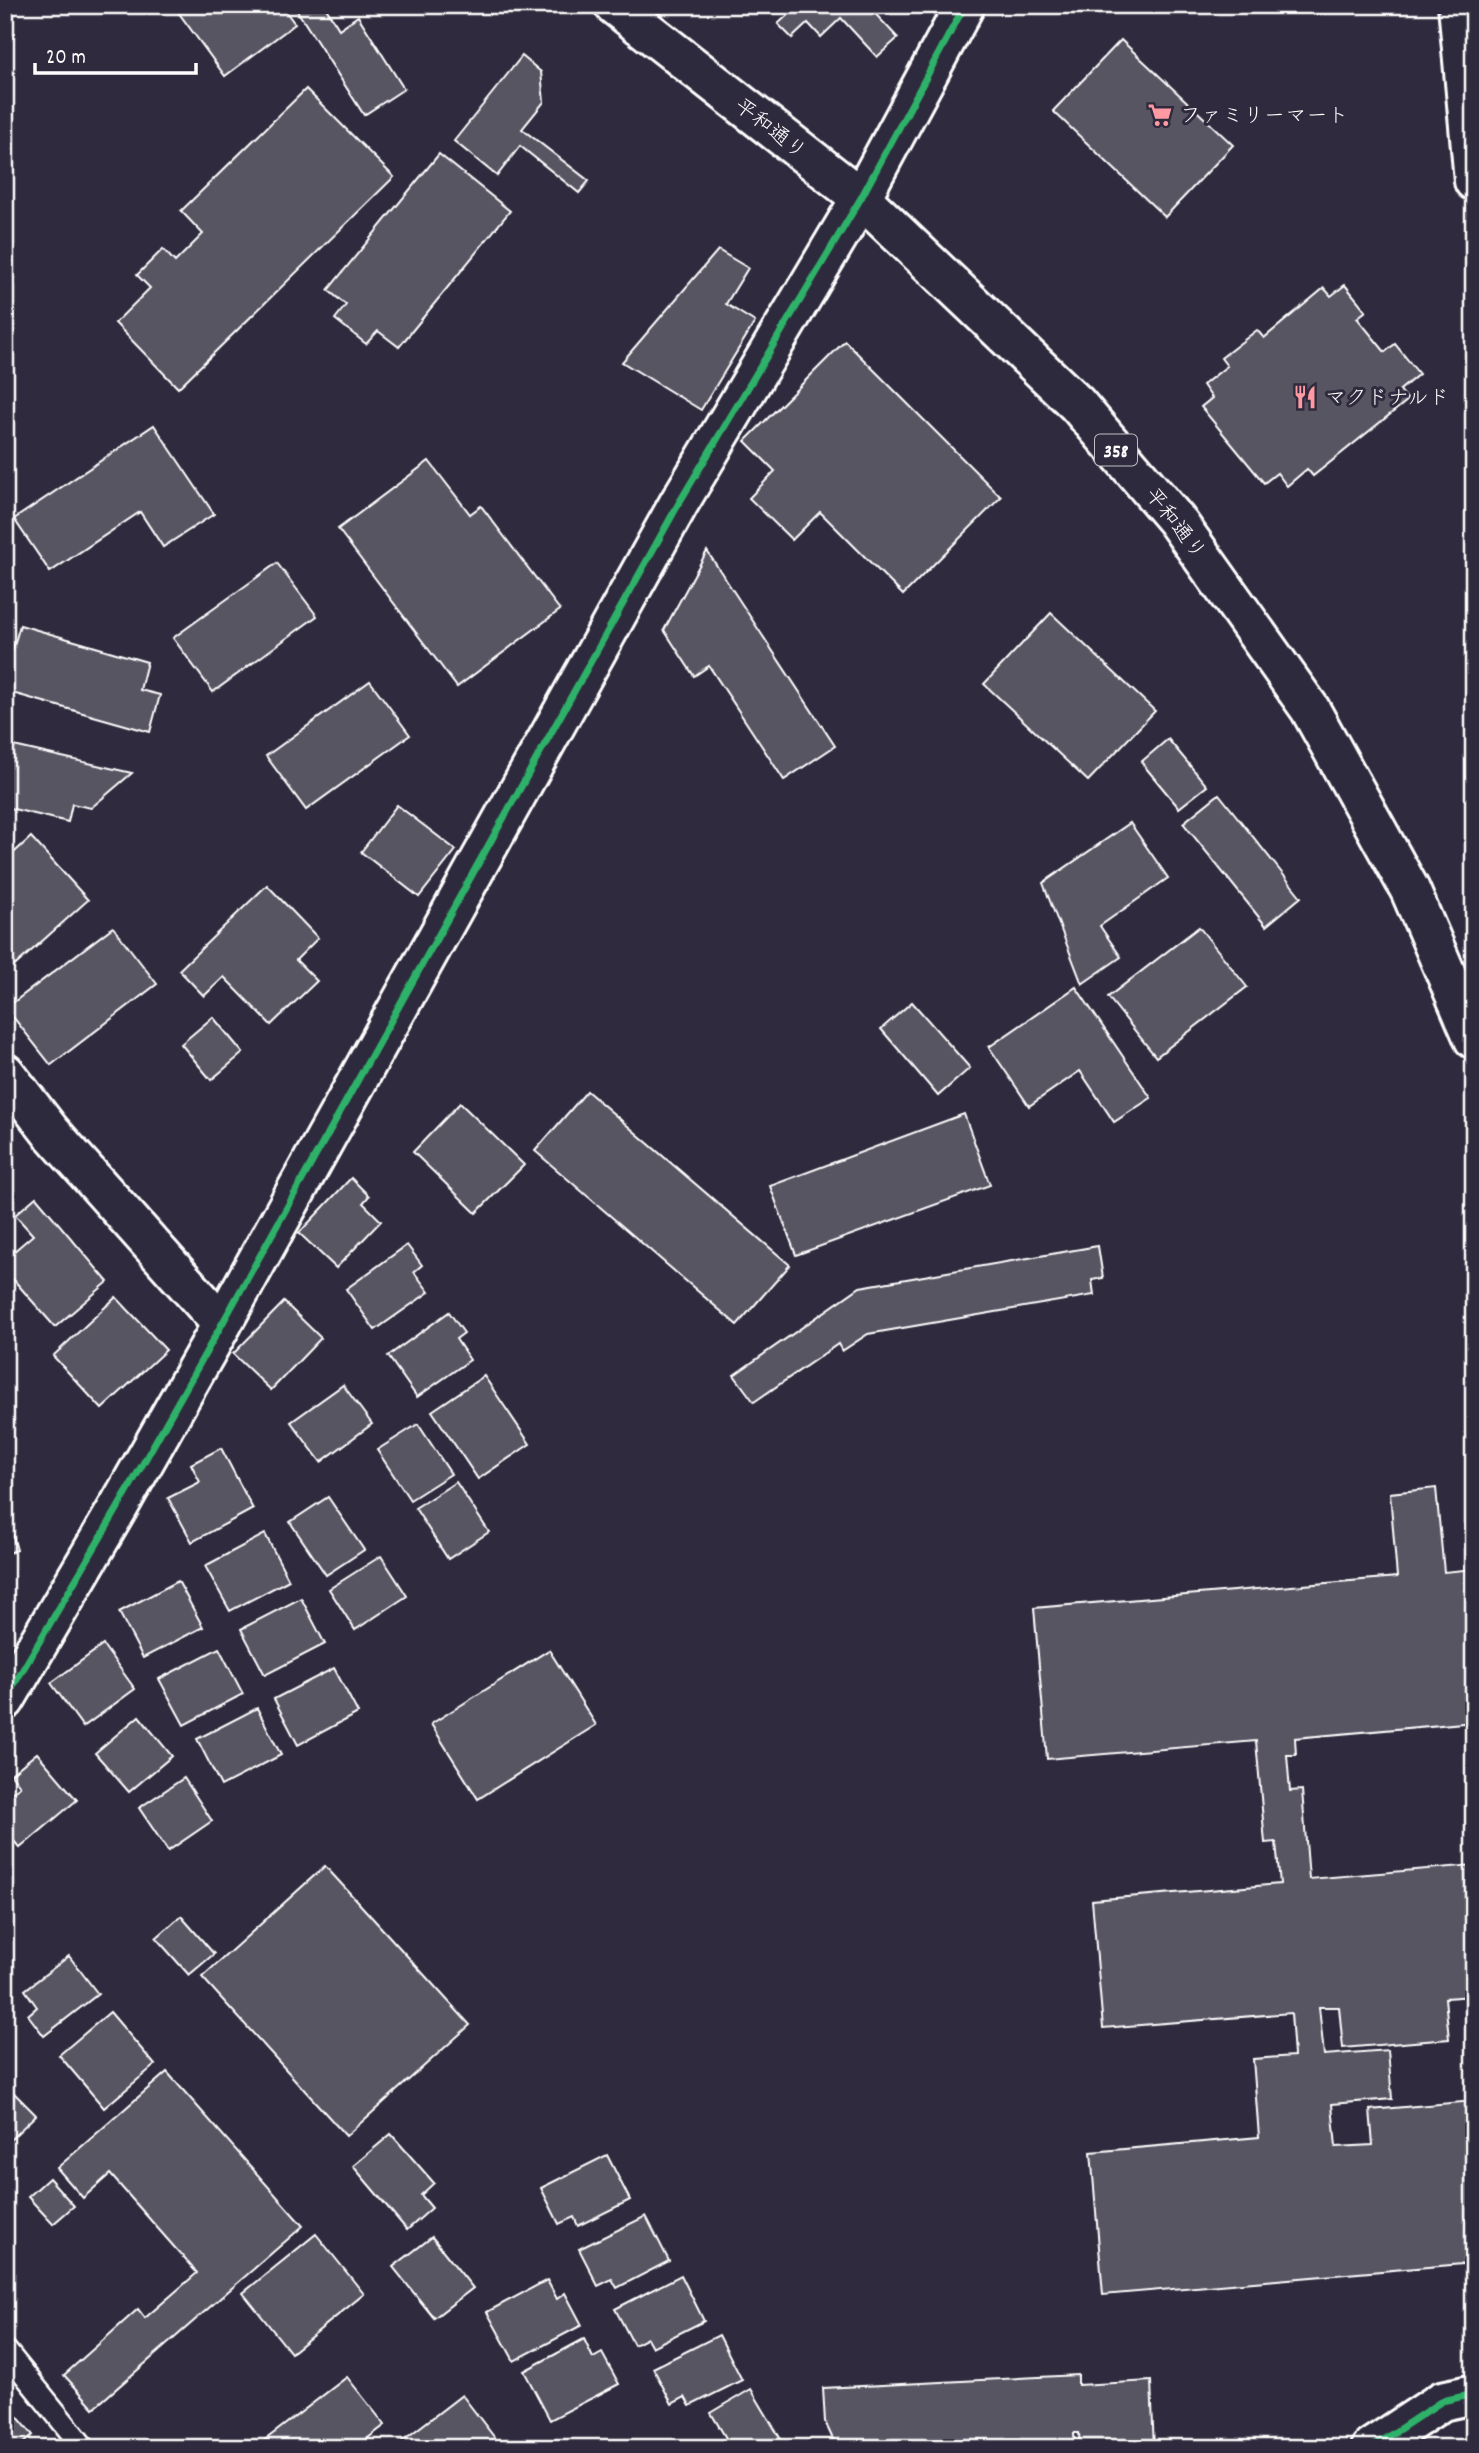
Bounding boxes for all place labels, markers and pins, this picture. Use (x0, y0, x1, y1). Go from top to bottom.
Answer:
supermarket icon: ファミリーマート (1146, 101, 1174, 129)
place label: ファミリーマート (1180, 103, 1348, 133)
restaurant icon: マクドナルド (1291, 383, 1319, 411)
place label: マクドナルド (1325, 385, 1449, 415)

